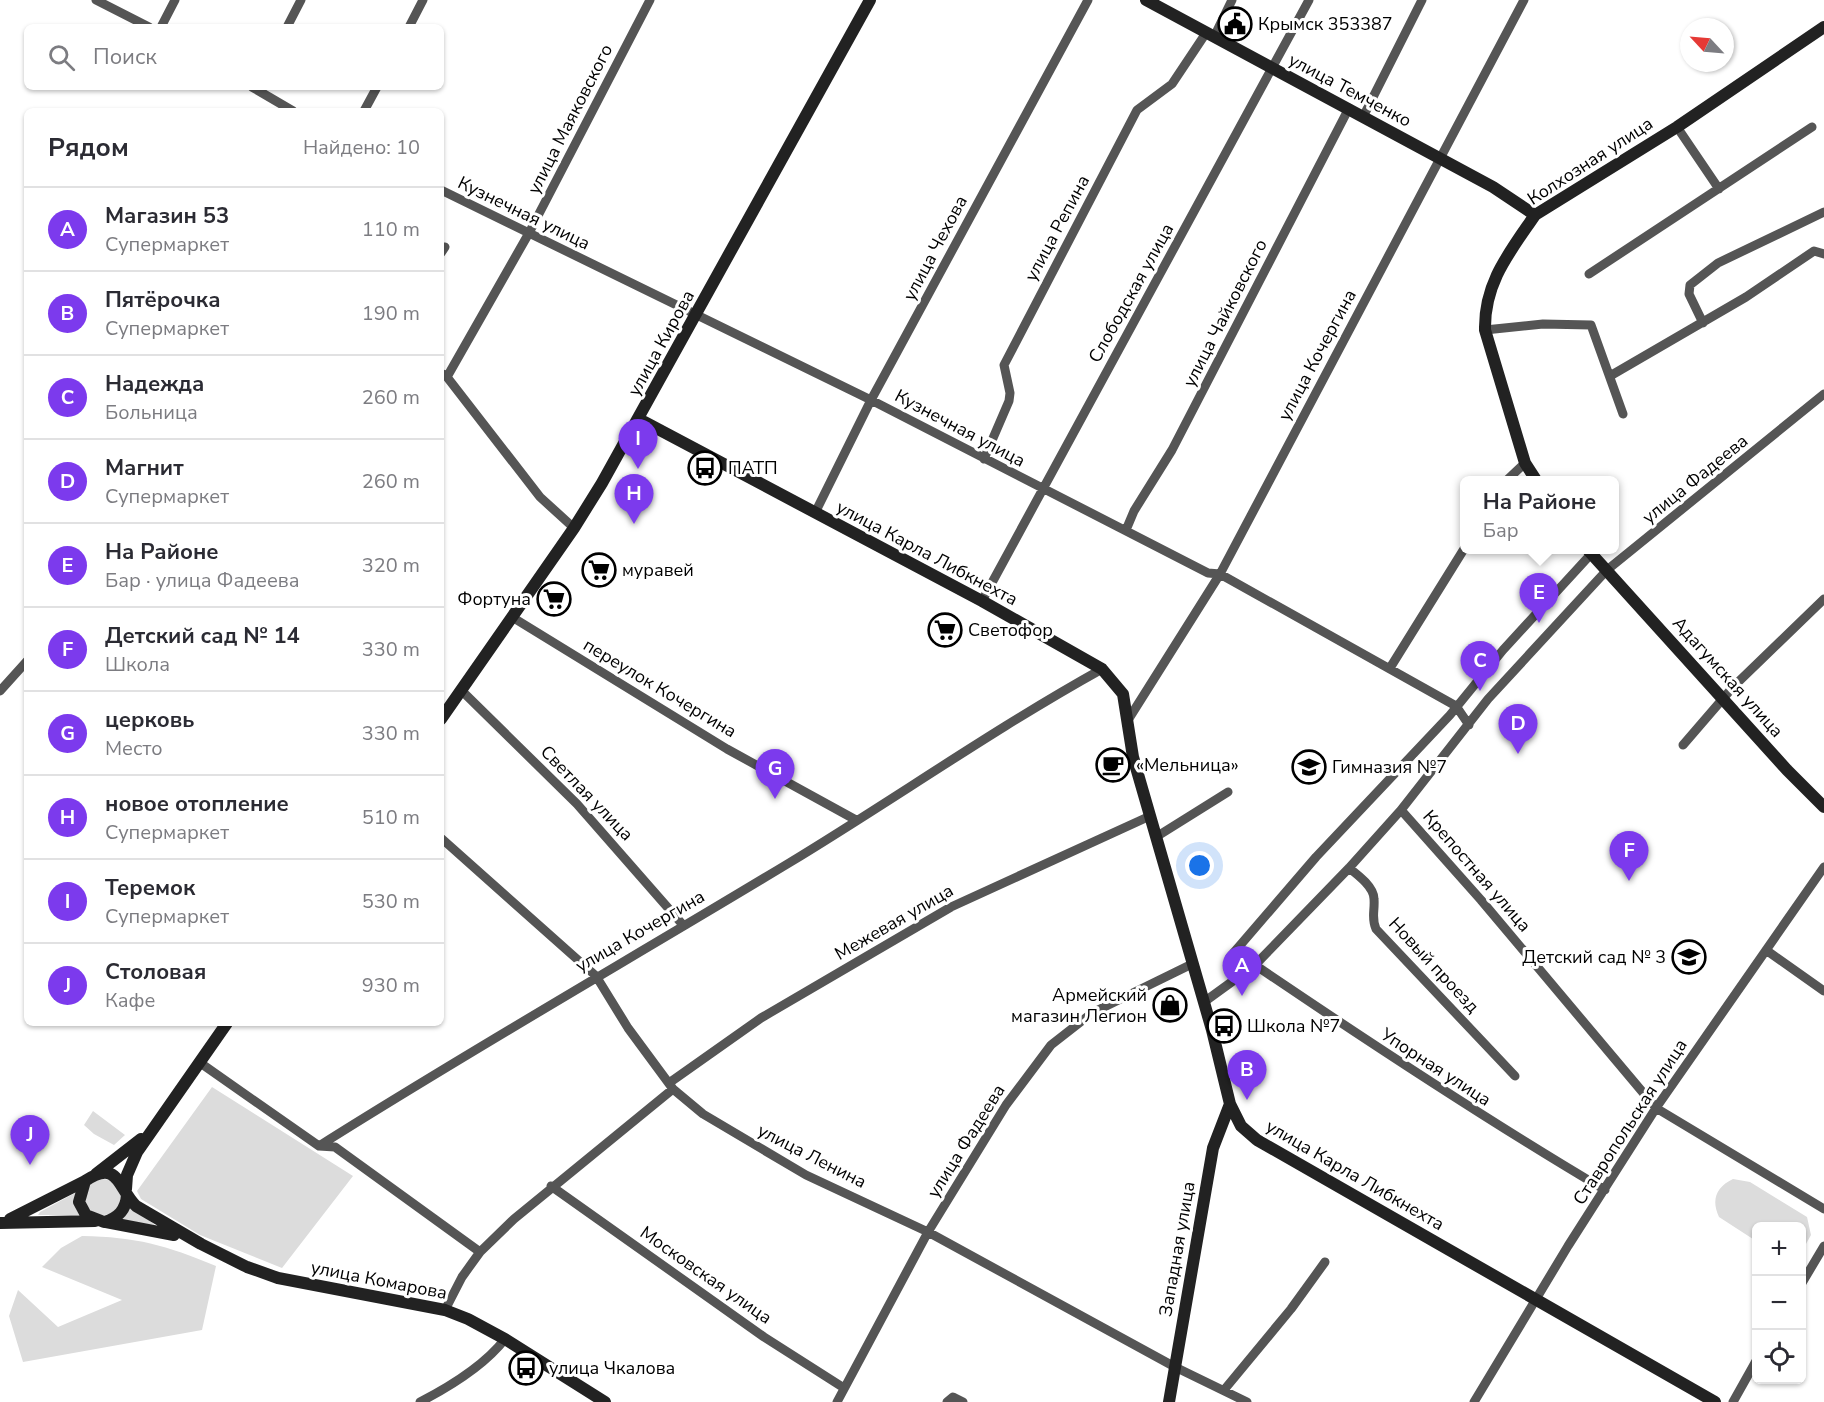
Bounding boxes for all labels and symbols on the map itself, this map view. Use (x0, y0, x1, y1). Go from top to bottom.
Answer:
public building icon: Крымск 353387 (1217, 6, 1253, 42)
place label: Крымск 353387 (1258, 12, 1393, 36)
north arrow (1680, 18, 1734, 72)
street label: улица Маяковского (522, 40, 618, 198)
street label: улица Темченко (1284, 48, 1416, 132)
street label: Колхозная улица (1523, 111, 1657, 211)
street label: Кузнечная улица (454, 171, 594, 255)
street label: улица Репина (1019, 171, 1095, 285)
street label: улица Чехова (897, 191, 973, 305)
street label: Слободская улица (1083, 219, 1179, 367)
street label: улица Чайковского (1177, 235, 1273, 391)
street label: улица Кочергина (1272, 285, 1362, 425)
street label: улица Кирова (622, 286, 700, 400)
street label: Кузнечная улица (891, 383, 1029, 473)
pin: I (618, 420, 658, 469)
street label: улица Фадеева (1637, 429, 1753, 529)
bus stop icon: ПАТП (687, 450, 723, 486)
place label: ПАТП (728, 456, 778, 480)
pin: H (614, 474, 654, 524)
street label: улица Карла Либкнехта (832, 495, 1022, 611)
supermarket icon: муравей (581, 552, 617, 588)
place label: муравей (622, 558, 694, 582)
pin: E (1520, 574, 1558, 623)
supermarket icon: Фортуна (536, 581, 572, 617)
place label: Фортуна (457, 587, 531, 611)
street label: Адагумская улица (1667, 611, 1789, 743)
supermarket icon: Светофор (927, 612, 963, 648)
place label: Светофор (968, 618, 1053, 642)
street label: переулок Кочергина (579, 633, 741, 743)
pin: C (1460, 642, 1500, 691)
pin: D (1498, 704, 1538, 754)
street label: Светлая улица (535, 740, 639, 846)
cafe icon: «Мельница» (1095, 747, 1131, 783)
school or university icon: Гимназия №7 (1291, 749, 1327, 785)
pin: G (756, 750, 794, 799)
place label: «Мельница» (1136, 753, 1239, 777)
place label: Гимназия №7 (1332, 755, 1447, 779)
street label: Крепостная улица (1417, 805, 1537, 937)
pin: F (1610, 832, 1648, 881)
your location (1185, 851, 1214, 880)
street label: Межевая улица (830, 878, 958, 966)
street label: улица Кочергина (571, 884, 709, 978)
street label: Новый проезд (1383, 912, 1485, 1018)
school or university icon: Детский сад № 3 (1671, 939, 1707, 975)
place label: Детский сад № 3 (1522, 945, 1666, 969)
pin: A (1222, 946, 1262, 996)
place label: Армейский магазин Легион (1011, 983, 1147, 1028)
shop icon: Армейский магазин Легион (1152, 987, 1188, 1023)
bus stop icon: Школа №7 (1206, 1008, 1242, 1044)
place label: Школа №7 (1247, 1014, 1340, 1038)
street label: Упорная улица (1375, 1022, 1496, 1112)
street label: Ставропольская улица (1567, 1034, 1693, 1210)
pin: B (1228, 1050, 1266, 1100)
street label: улица Фадеева (922, 1080, 1010, 1202)
street label: улица Карла Либкнехта (1261, 1114, 1449, 1236)
pin: J (10, 1116, 50, 1165)
street label: улица Ленина (753, 1118, 871, 1194)
street label: Западная улица (1153, 1180, 1201, 1318)
street label: Московская улица (635, 1220, 777, 1330)
street label: улица Комарова (309, 1255, 449, 1305)
bus stop icon: улица Чкалова (508, 1350, 544, 1386)
place label: улица Чкалова (549, 1356, 675, 1380)

